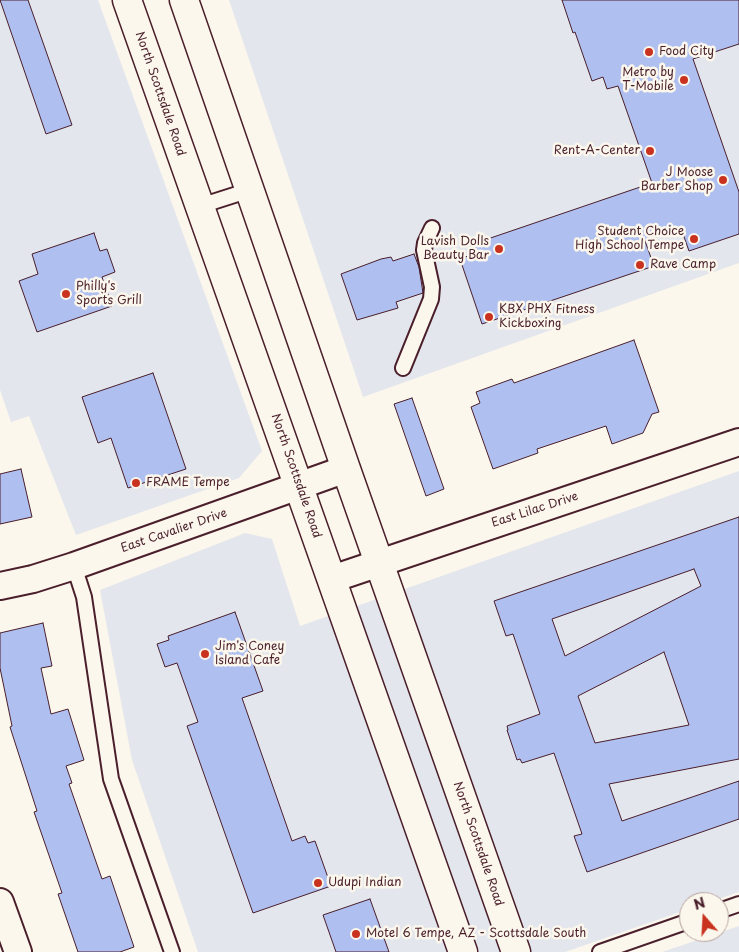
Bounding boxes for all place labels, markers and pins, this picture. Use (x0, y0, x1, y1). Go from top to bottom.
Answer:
place label: Food City (659, 45, 714, 59)
marker: Food City (643, 46, 655, 58)
place label: Metro by T-Mobile (622, 66, 674, 94)
marker: Metro by T-Mobile (678, 74, 690, 86)
place label: Rent-A-Center (554, 144, 640, 158)
marker: Rent-A-Center (644, 145, 656, 157)
place label: J Moose Barber Shop (641, 166, 713, 194)
marker: J Moose Barber Shop (717, 174, 729, 186)
place label: Student Choice High School Tempe (575, 225, 684, 253)
marker: Student Choice High School Tempe (688, 233, 700, 245)
place label: Lavish Dolls Beauty Bar (421, 235, 489, 263)
marker: Lavish Dolls Beauty Bar (493, 243, 505, 255)
place label: Rave Camp (650, 258, 716, 272)
marker: Rave Camp (634, 259, 646, 271)
place label: Philly's Sports Grill (76, 280, 142, 308)
marker: Philly's Sports Grill (60, 288, 72, 300)
place label: KBX PHX Fitness Kickboxing (499, 303, 595, 331)
marker: KBX PHX Fitness Kickboxing (483, 311, 495, 323)
place label: FRAME Tempe (146, 476, 230, 490)
marker: FRAME Tempe (130, 477, 142, 489)
place label: Jim's Coney Island Cafe (215, 640, 284, 668)
marker: Jim's Coney Island Cafe (199, 648, 211, 660)
place label: Udupi Indian (328, 876, 401, 890)
marker: Udupi Indian (312, 877, 324, 889)
place label: Motel 6 Tempe, AZ - Scottsdale South (366, 927, 586, 941)
marker: Motel 6 Tempe, AZ - Scottsdale South (350, 928, 362, 940)

